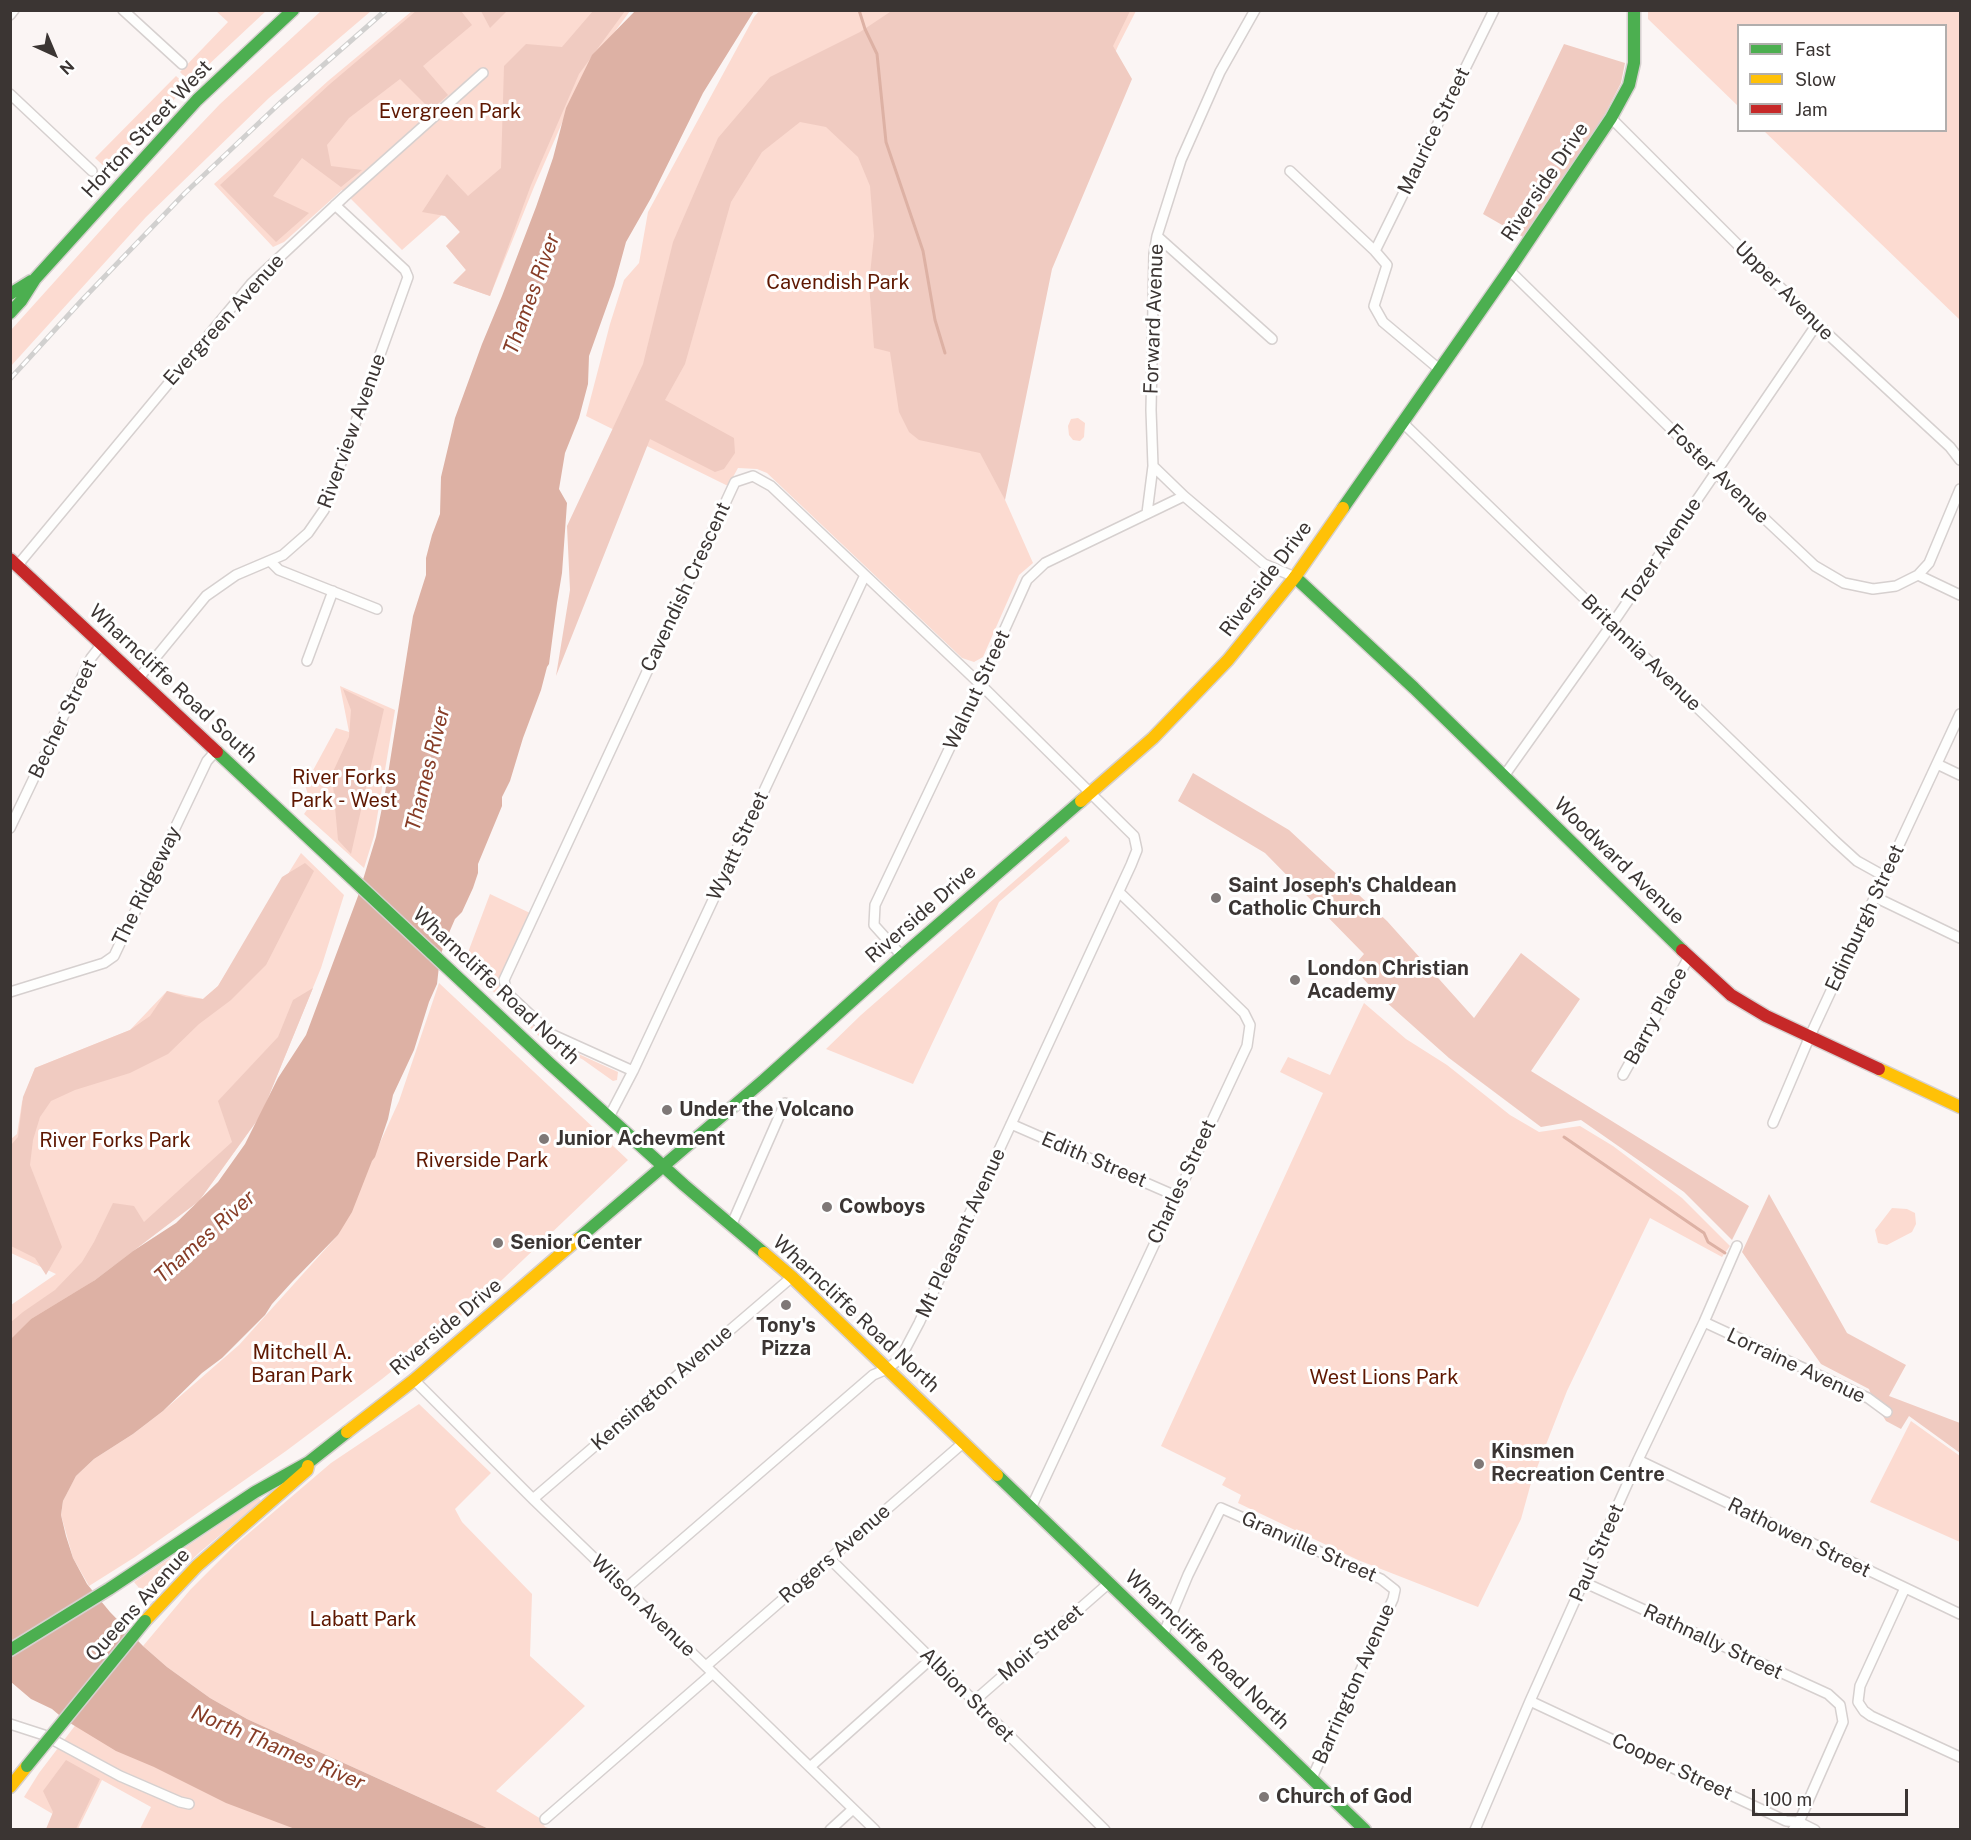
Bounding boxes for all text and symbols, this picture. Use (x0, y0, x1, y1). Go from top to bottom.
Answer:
north arrow (24, 24, 84, 84)
legend (1737, 24, 1947, 132)
text: Fast (1795, 39, 1831, 60)
street label: Horton Street West (77, 55, 217, 203)
text: N (56, 56, 78, 78)
street label: Maurice Street (1393, 63, 1475, 199)
text: Slow (1795, 69, 1836, 90)
text: Jam (1795, 99, 1828, 120)
park label: Evergreen Park (379, 100, 521, 124)
street label: Riverside Drive (1496, 118, 1594, 246)
water label: Thames River (498, 230, 566, 358)
street label: Upper Avenue (1729, 236, 1839, 346)
street label: Forward Avenue (1139, 243, 1169, 395)
street label: Evergreen Avenue (159, 249, 289, 391)
park label: Cavendish Park (766, 271, 910, 295)
street label: Riverview Avenue (313, 350, 391, 512)
street label: Foster Avenue (1662, 419, 1774, 529)
street label: Tozer Avenue (1617, 493, 1707, 609)
street label: Cavendish Crescent (636, 498, 736, 676)
street label: Riverside Drive (1215, 517, 1317, 641)
street label: Britannia Avenue (1576, 590, 1706, 716)
street label: Wharncliffe Road South (84, 600, 262, 768)
street label: Walnut Street (939, 626, 1015, 754)
street label: Becher Street (24, 656, 102, 782)
water label: Thames River (400, 704, 456, 834)
park label: River Forks Park - West (290, 766, 398, 813)
street label: Wyatt Street (702, 787, 774, 905)
street label: Woodward Avenue (1549, 793, 1689, 929)
street label: The Ridgeway (108, 822, 186, 950)
street label: Edinburgh Street (1820, 841, 1910, 995)
street label: Riverside Drive (861, 860, 981, 968)
place label: Saint Joseph's Chaldean Catholic Church (1228, 874, 1457, 921)
marker: Saint Joseph's Chaldean Catholic Church (1209, 891, 1223, 905)
street label: Wharncliffe Road North (408, 902, 584, 1070)
place label: London Christian Academy (1307, 957, 1469, 1004)
street label: Barry Place (1619, 963, 1693, 1069)
marker: London Christian Academy (1288, 973, 1302, 987)
place label: Under the Volcano (679, 1098, 854, 1122)
marker: Under the Volcano (660, 1103, 674, 1117)
street label: Charles Street (1143, 1116, 1221, 1248)
place label: Junior Achevment (556, 1127, 725, 1151)
street label: Edith Street (1038, 1127, 1150, 1193)
park label: River Forks Park (39, 1129, 191, 1153)
marker: Junior Achevment (537, 1132, 551, 1146)
street label: Mt Pleasant Avenue (911, 1144, 1011, 1322)
park label: Riverside Park (415, 1149, 549, 1173)
water label: Thames River (149, 1185, 261, 1289)
place label: Cowboys (839, 1195, 925, 1219)
marker: Cowboys (820, 1200, 834, 1214)
street label: Wharncliffe Road North (768, 1230, 944, 1398)
place label: Senior Center (510, 1231, 642, 1255)
marker: Senior Center (491, 1236, 505, 1250)
street label: Riverside Drive (385, 1273, 507, 1381)
marker: Tony's Pizza (779, 1298, 793, 1312)
place label: Tony's Pizza (756, 1314, 816, 1361)
street label: Kensington Avenue (587, 1320, 737, 1456)
street label: Lorraine Avenue (1723, 1323, 1869, 1409)
park label: Mitchell A. Baran Park (251, 1341, 353, 1388)
park label: West Lions Park (1310, 1366, 1458, 1390)
place label: Kinsmen Recreation Centre (1491, 1440, 1665, 1487)
marker: Kinsmen Recreation Centre (1472, 1457, 1486, 1471)
street label: Rathowen Street (1724, 1493, 1874, 1583)
street label: Rogers Avenue (775, 1499, 895, 1609)
street label: Paul Street (1565, 1500, 1629, 1606)
street label: Granville Street (1238, 1506, 1380, 1588)
street label: Queens Avenue (81, 1543, 195, 1667)
street label: Wilson Avenue (586, 1550, 700, 1662)
street label: Wharncliffe Road North (1120, 1565, 1294, 1735)
street label: Moir Street (993, 1599, 1089, 1687)
street label: Rathnally Street (1639, 1599, 1787, 1685)
street label: Barrington Avenue (1308, 1600, 1400, 1768)
park label: Labatt Park (310, 1608, 416, 1632)
street label: Albion Street (915, 1643, 1019, 1747)
water label: North Thames River (187, 1700, 369, 1796)
street label: Cooper Street (1608, 1729, 1736, 1805)
scale bar (1755, 1777, 1911, 1815)
place label: Church of God (1276, 1785, 1412, 1809)
text: 100 m (1763, 1789, 1812, 1810)
marker: Church of God (1257, 1790, 1271, 1804)

